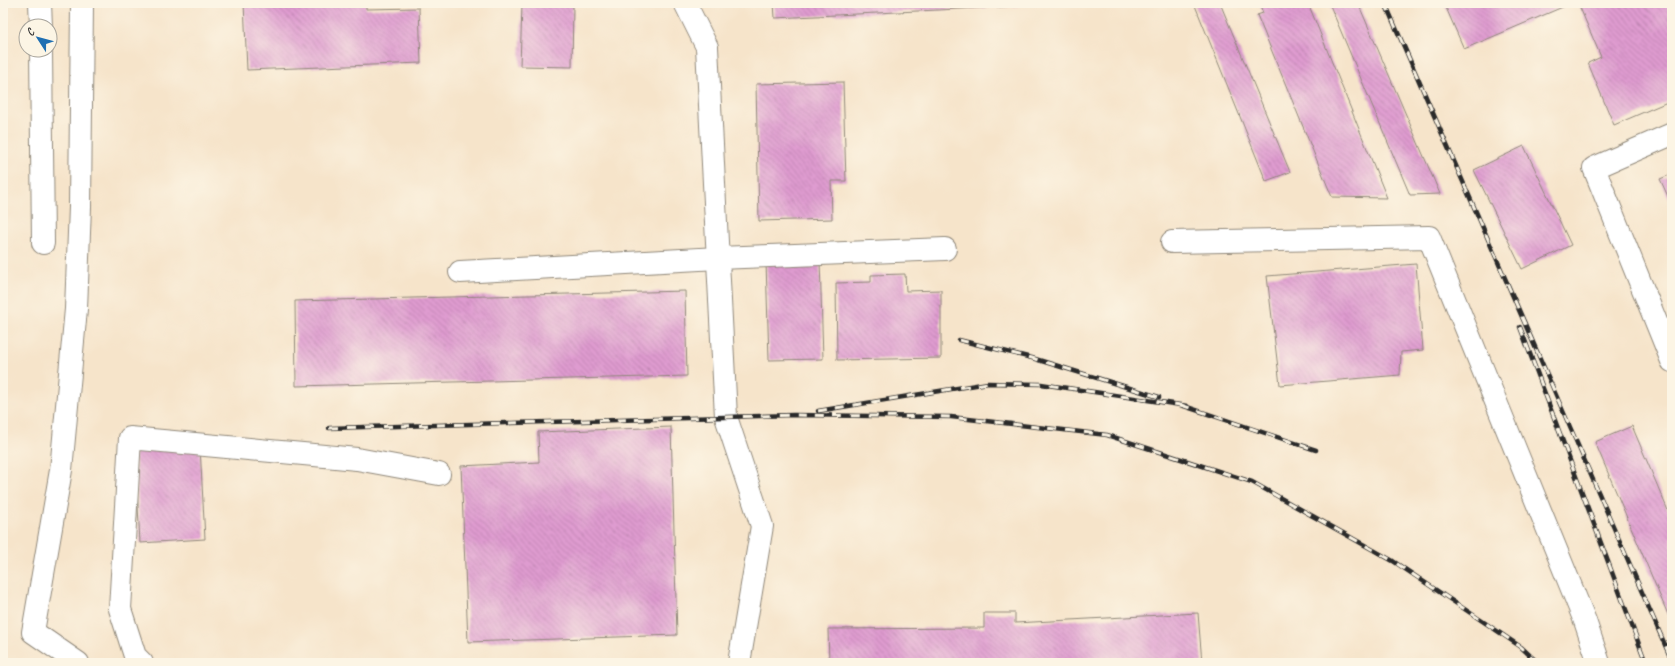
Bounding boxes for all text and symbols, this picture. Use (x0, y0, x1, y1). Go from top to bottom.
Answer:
north arrow (18, 18, 58, 58)
text: С (23, 25, 38, 38)

